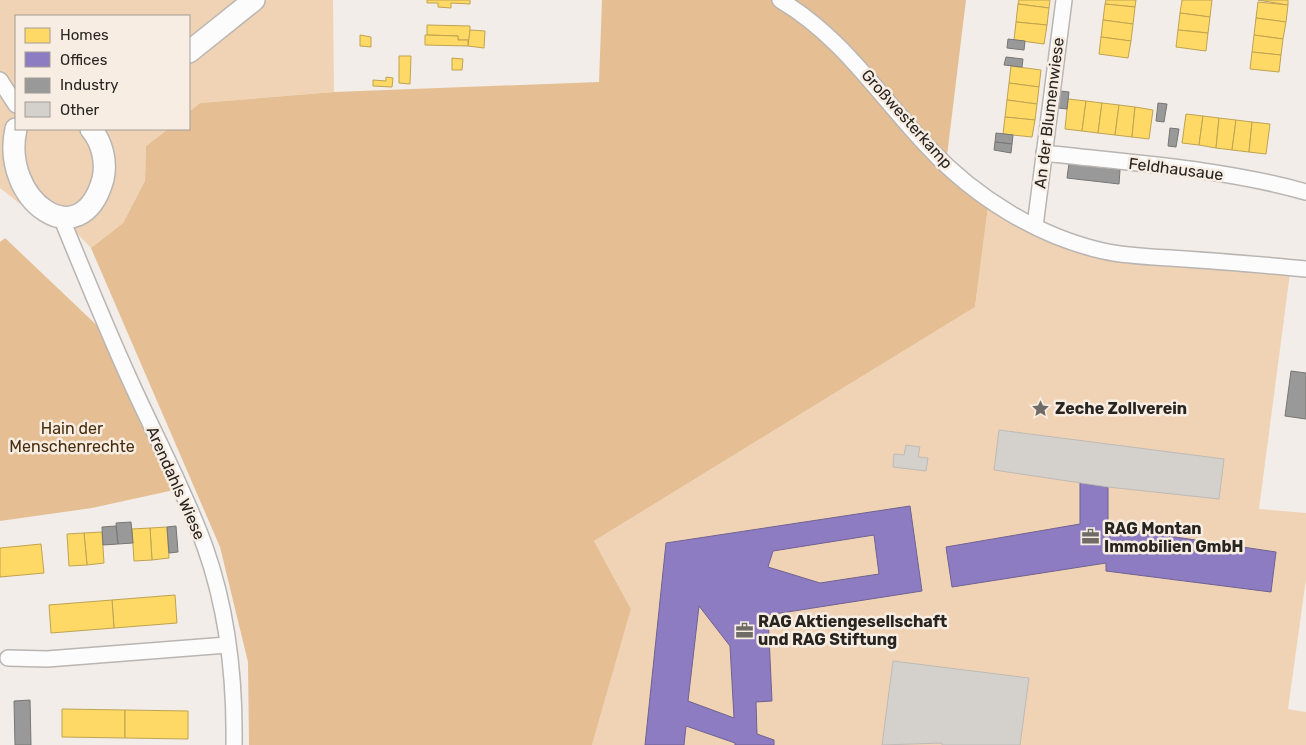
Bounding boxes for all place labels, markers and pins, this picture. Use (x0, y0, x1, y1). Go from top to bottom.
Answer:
place icon: Zeche Zollverein (1031, 398, 1051, 418)
place label: Zeche Zollverein (1055, 399, 1187, 418)
place label: RAG Montan Immobilien GmbH (1104, 519, 1244, 556)
office icon: RAG Montan Immobilien GmbH (1080, 527, 1100, 547)
place label: RAG Aktiengesellschaft und RAG Stiftung (758, 612, 948, 649)
office icon: RAG Aktiengesellschaft und RAG Stiftung (734, 620, 754, 640)

